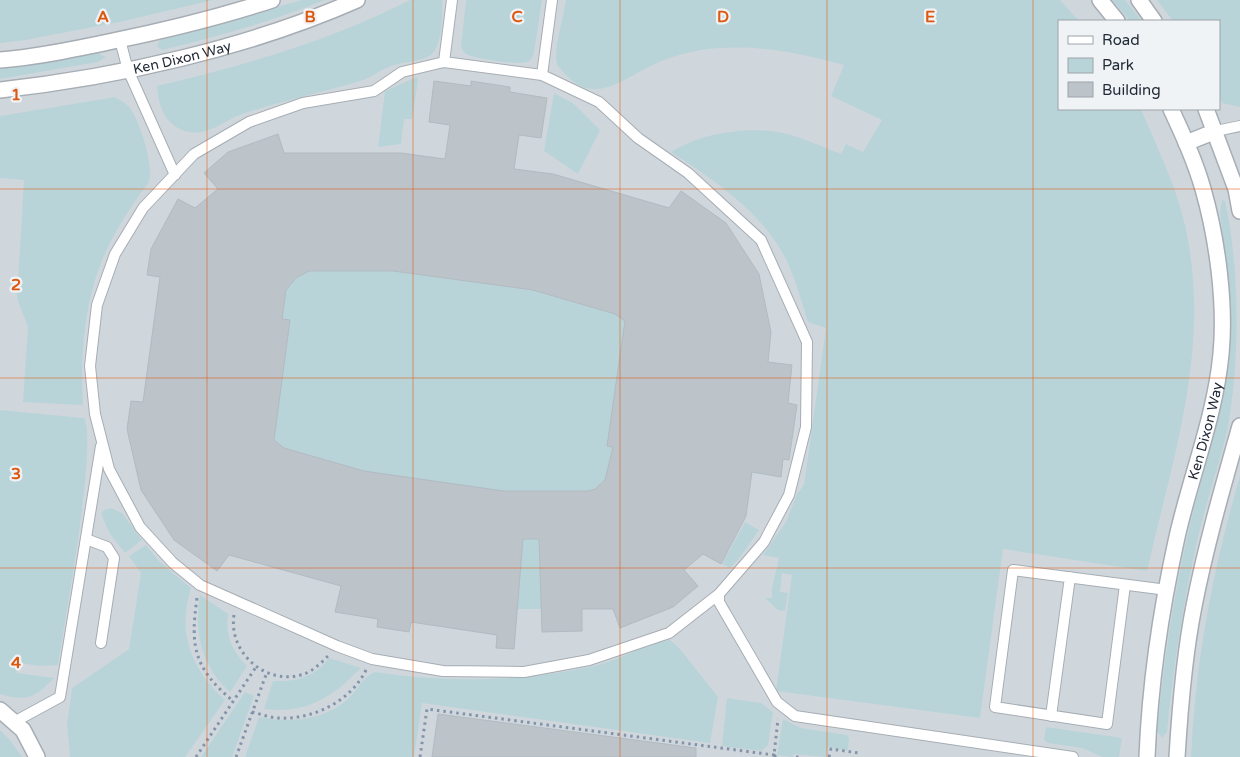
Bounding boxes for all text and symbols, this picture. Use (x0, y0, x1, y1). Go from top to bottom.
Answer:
text: A (97, 7, 109, 27)
text: B (304, 7, 316, 27)
text: C (511, 7, 523, 27)
text: D (717, 7, 729, 27)
text: E (925, 7, 935, 27)
legend (1058, 20, 1220, 110)
text: Road (1102, 31, 1140, 49)
street label: Ken Dixon Way (131, 37, 233, 77)
text: Park (1102, 56, 1134, 74)
text: Building (1102, 81, 1161, 99)
text: 1 (11, 85, 21, 105)
text: 2 (11, 275, 21, 295)
street label: Ken Dixon Way (1184, 380, 1226, 482)
text: 3 (11, 464, 21, 484)
text: 4 (11, 653, 21, 673)

